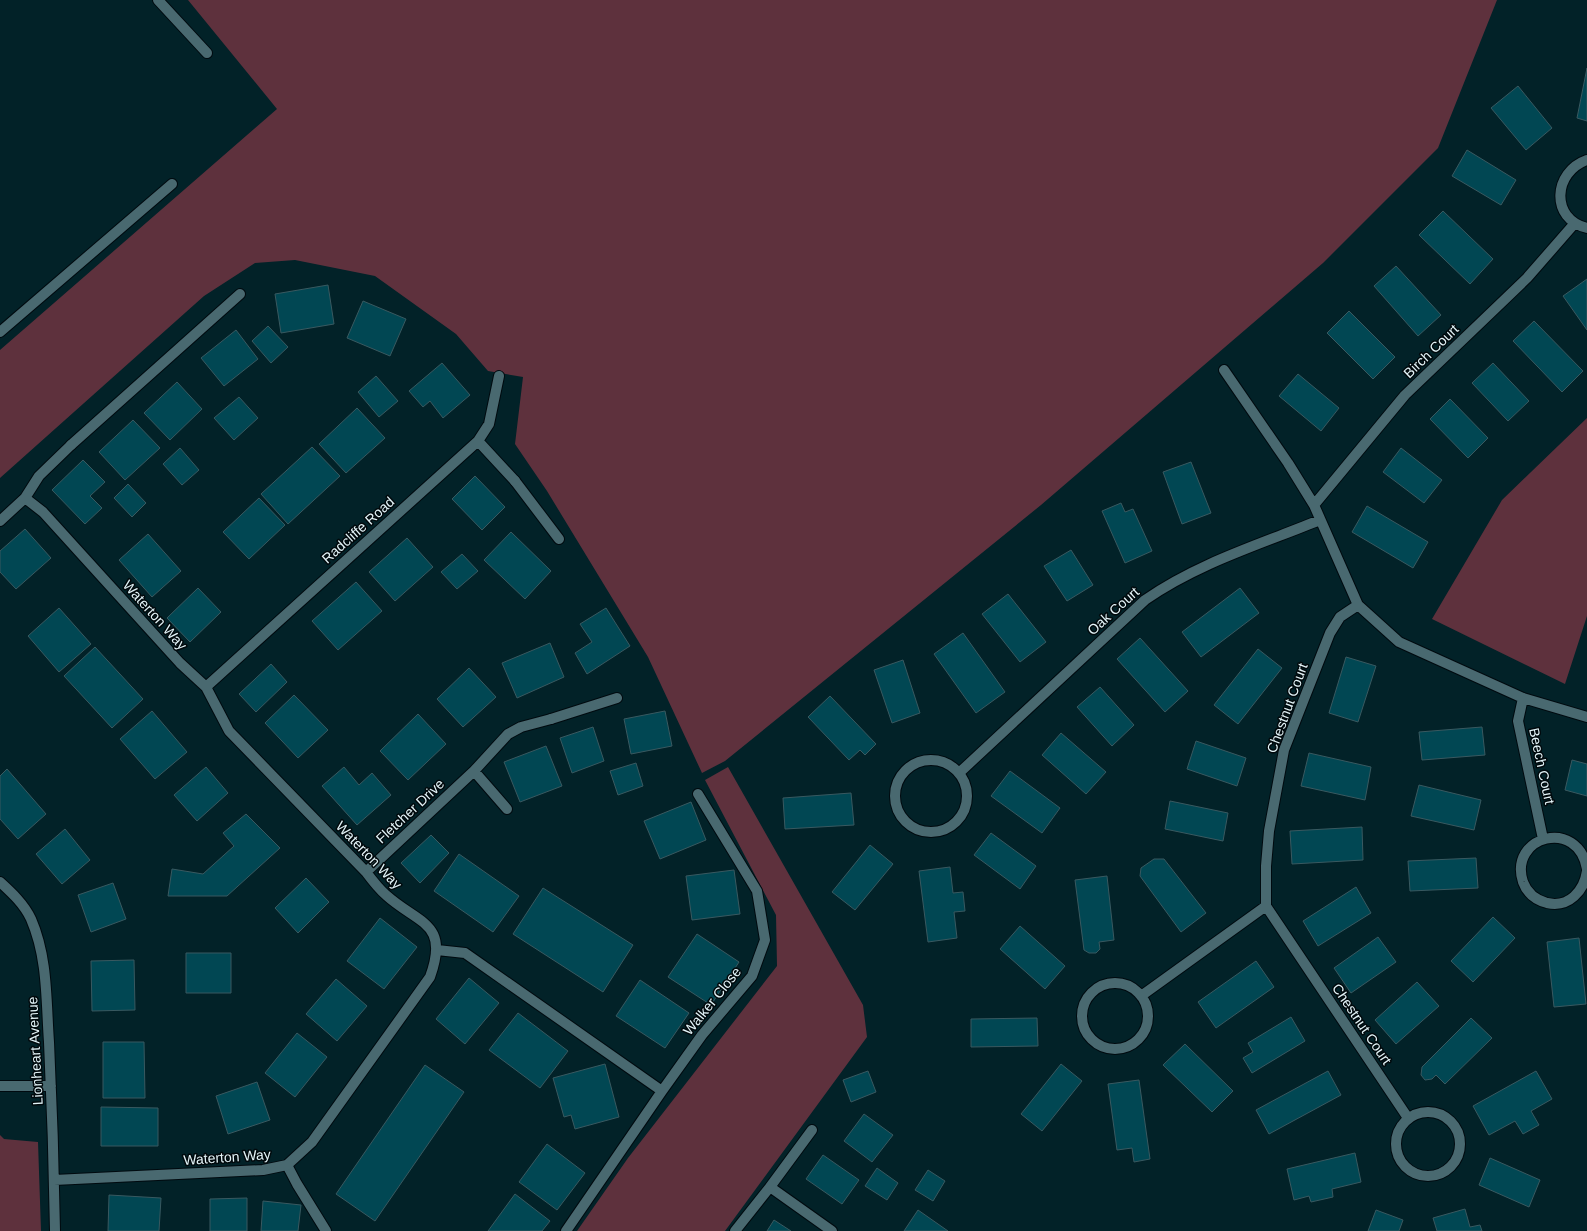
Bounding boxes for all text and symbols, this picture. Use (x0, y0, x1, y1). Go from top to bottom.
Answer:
street label: Birch Court (1400, 321, 1462, 381)
street label: Radcliffe Road (319, 493, 397, 567)
street label: Waterton Way (120, 577, 190, 653)
street label: Oak Court (1084, 584, 1142, 638)
street label: Chestnut Court (1263, 661, 1311, 755)
street label: Beech Court (1526, 726, 1558, 806)
street label: Fletcher Drive (373, 775, 447, 847)
street label: Waterton Way (333, 818, 405, 892)
street label: Walker Close (680, 964, 744, 1038)
street label: Chestnut Court (1329, 980, 1395, 1068)
street label: Lionheart Avenue (24, 996, 46, 1106)
street label: Waterton Way (183, 1146, 271, 1168)

